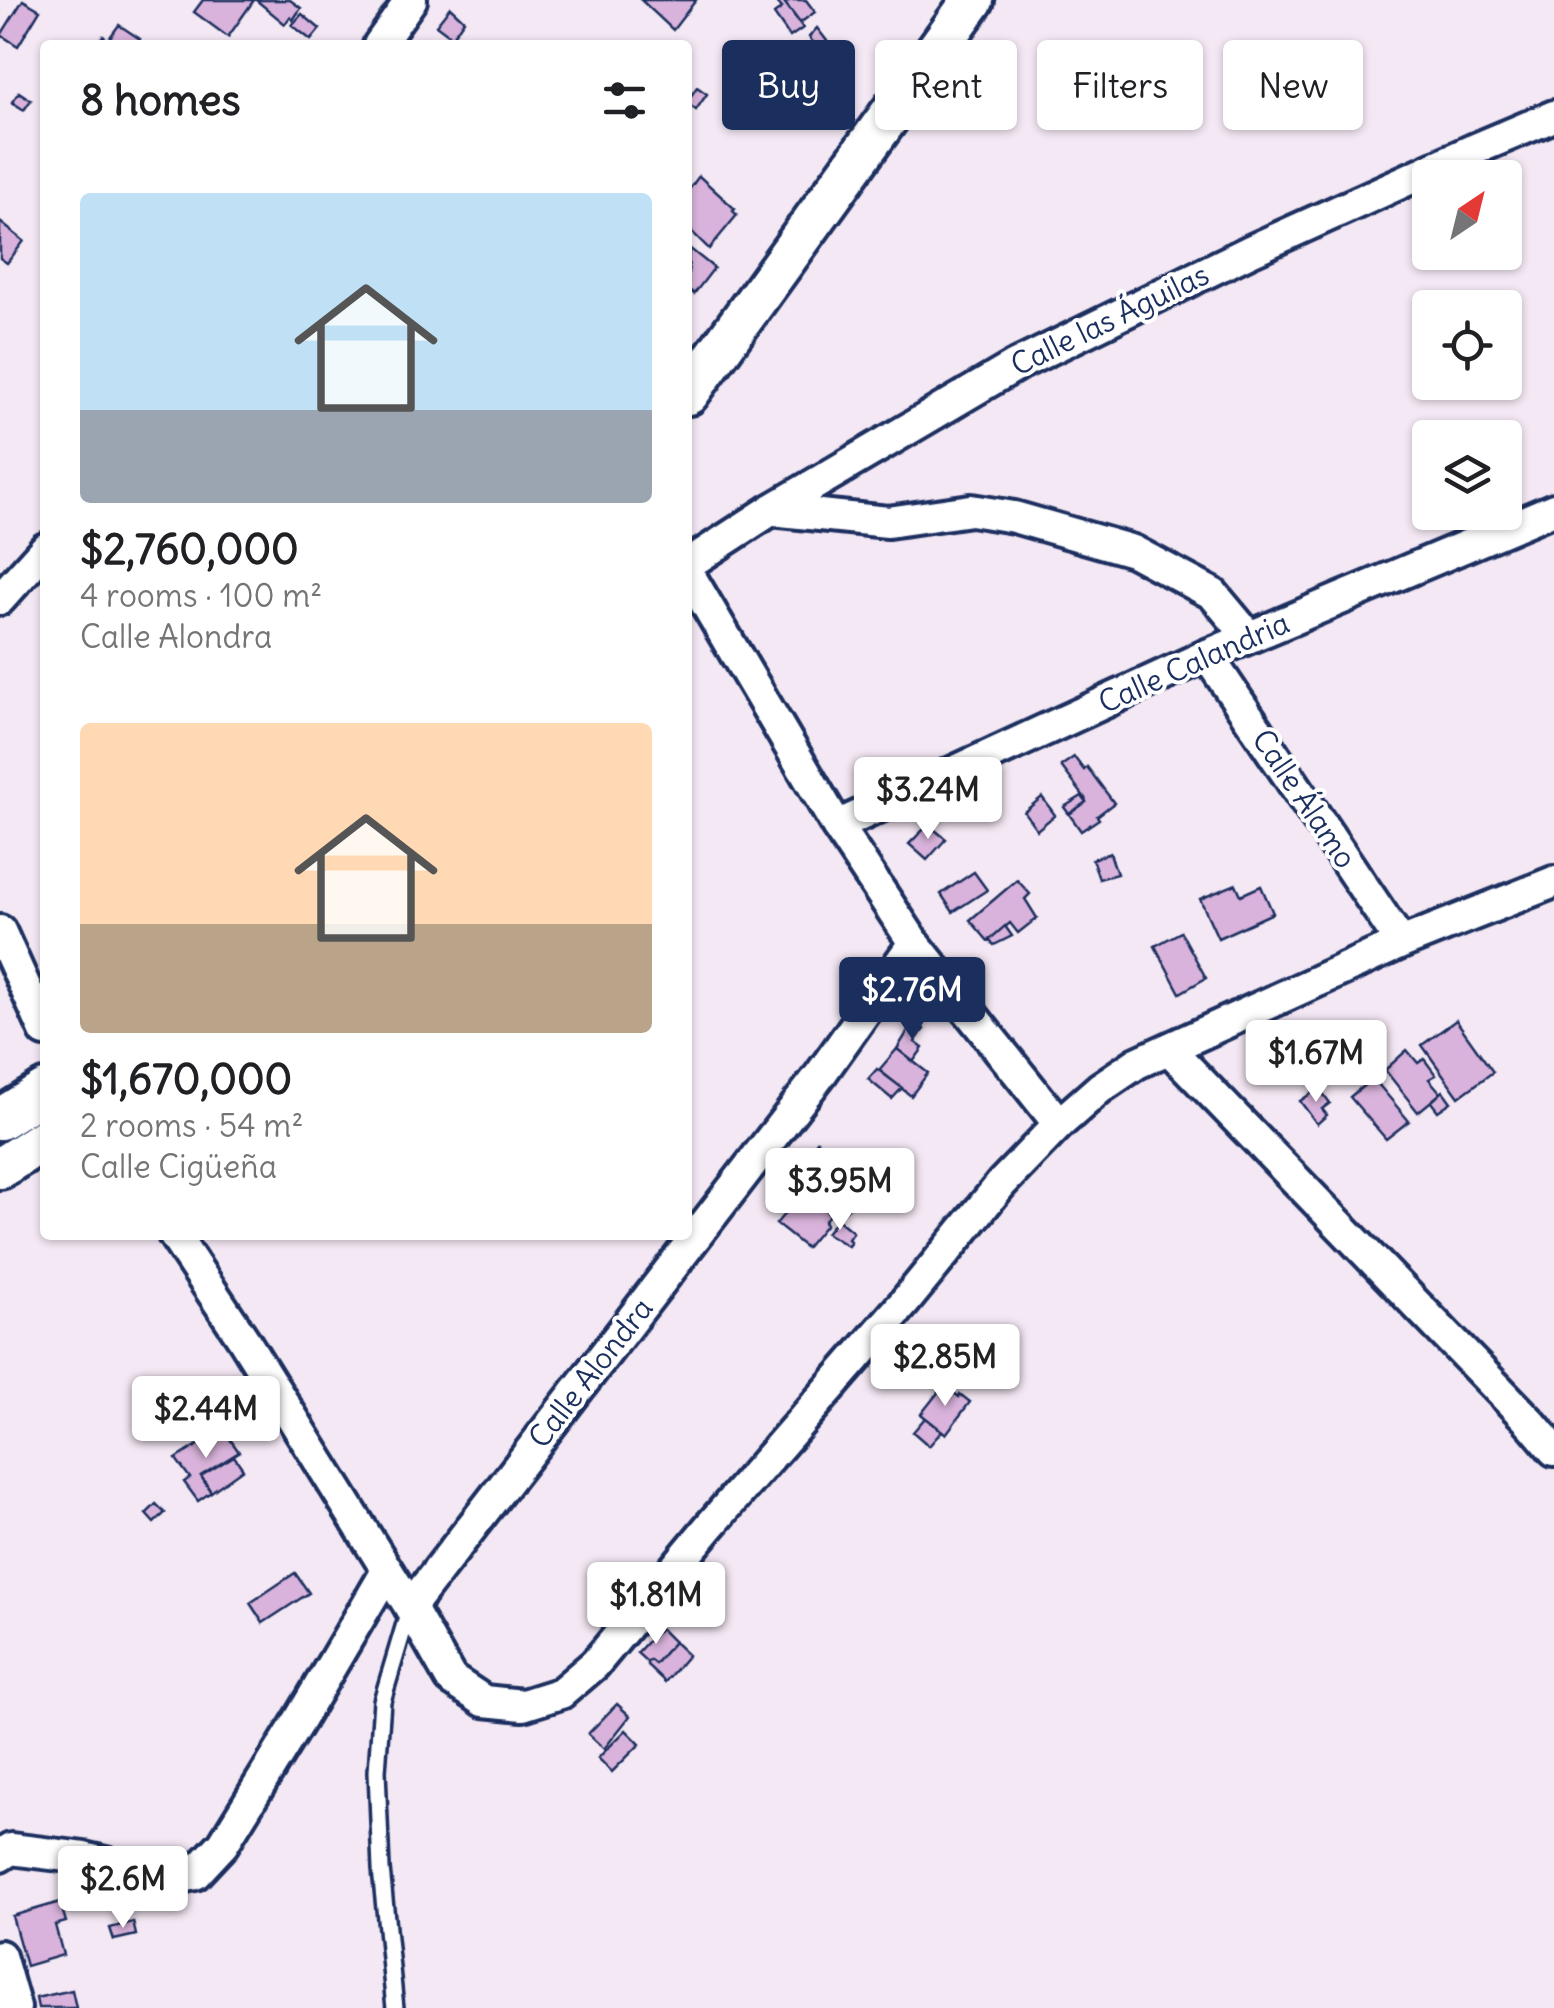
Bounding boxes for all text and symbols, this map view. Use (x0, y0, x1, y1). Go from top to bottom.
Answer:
chip: Buy (722, 40, 855, 130)
chip: Rent (875, 40, 1017, 130)
chip: Filters (1037, 40, 1203, 130)
chip: New (1223, 40, 1363, 130)
icon: filters (597, 73, 652, 128)
text: 8 homes (80, 74, 241, 126)
north arrow (1412, 160, 1522, 270)
map controls (1412, 160, 1522, 530)
street label: Calle las Águilas (1004, 254, 1215, 383)
icon: home (276, 258, 456, 438)
button: locate (1412, 290, 1522, 400)
button: layers (1412, 420, 1522, 530)
text: $2,760,000 (80, 523, 299, 575)
text: 4 rooms · 100 m² (80, 575, 322, 616)
street label: Calle Calandria (1092, 603, 1295, 721)
text: Calle Alondra (80, 616, 272, 657)
street label: Calle Álamo (1244, 721, 1366, 875)
pin: $3.24M (847, 757, 1009, 842)
text: $3.24M (876, 769, 980, 810)
icon: home (276, 788, 456, 968)
pin: $2.76M (831, 957, 993, 1042)
text: $2.76M (861, 969, 963, 1010)
pin: $1.67M (1235, 1020, 1397, 1105)
text: $1.67M (1268, 1032, 1364, 1073)
text: $1,670,000 (80, 1053, 292, 1105)
text: 2 rooms · 54 m² (80, 1105, 303, 1146)
text: Calle Cigüeña (80, 1146, 277, 1187)
pin: $3.95M (759, 1148, 921, 1233)
text: $3.95M (787, 1160, 893, 1201)
street label: Calle Alondra (520, 1290, 661, 1455)
pin: $2.85M (864, 1324, 1026, 1409)
text: $2.85M (893, 1336, 997, 1377)
pin: $2.44M (125, 1376, 287, 1461)
text: $2.44M (154, 1388, 258, 1429)
pin: $1.81M (575, 1562, 737, 1647)
text: $1.81M (609, 1574, 703, 1615)
pin: $2.6M (53, 1846, 193, 1931)
text: $2.6M (80, 1858, 166, 1899)

